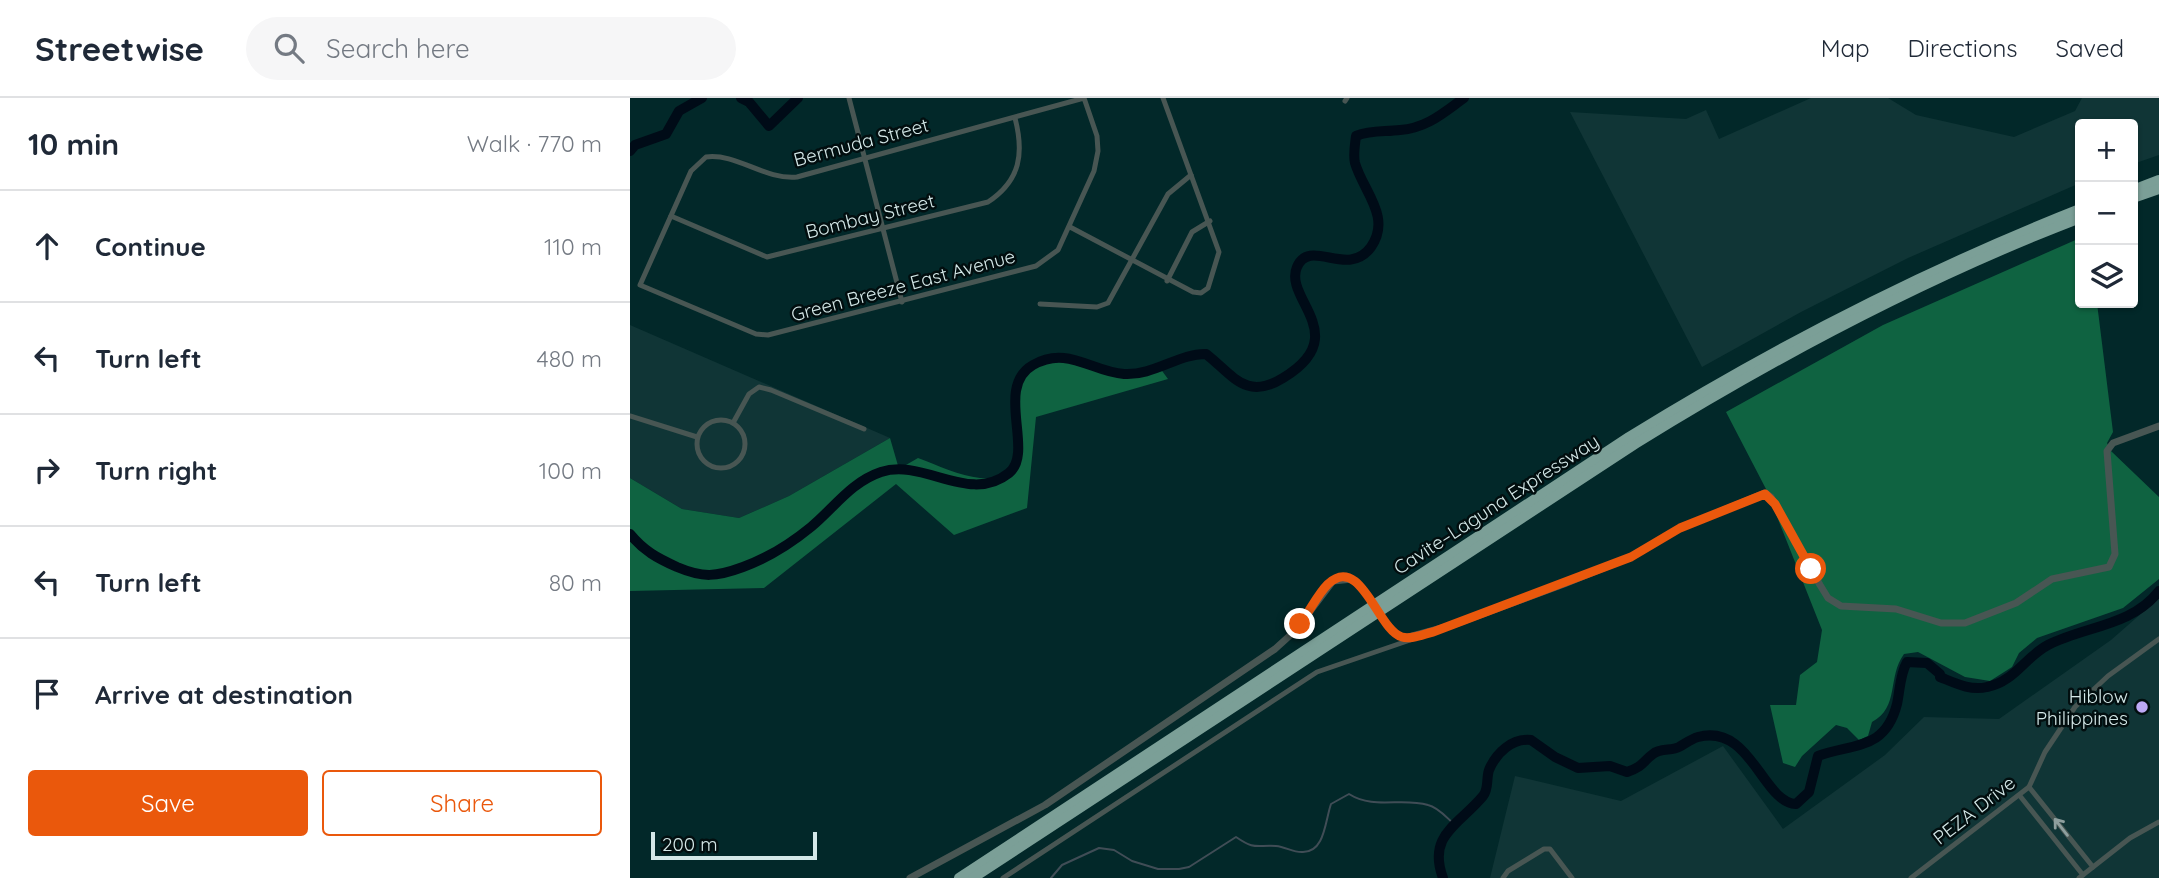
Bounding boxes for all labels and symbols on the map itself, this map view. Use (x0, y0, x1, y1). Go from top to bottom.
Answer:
street label: Bermuda Street (791, 112, 931, 172)
street label: Bombay Street (803, 188, 937, 244)
street label: Green Breeze East Avenue (788, 243, 1018, 327)
street label: Cavite–Laguna Expressway (1389, 429, 1603, 579)
route start (1795, 553, 1826, 584)
route end (1284, 608, 1315, 639)
place label: Hiblow Philippines (2036, 684, 2128, 730)
marker: Hiblow Philippines (2134, 699, 2150, 715)
street label: PEZA Drive (1928, 771, 2020, 849)
one-way arrow (2054, 819, 2069, 837)
scale bar (651, 829, 817, 861)

